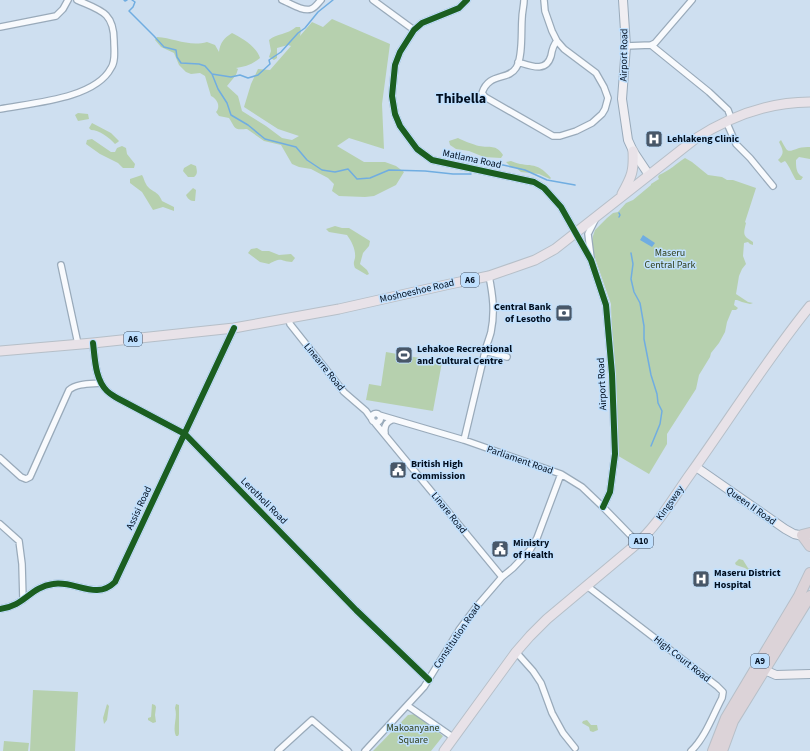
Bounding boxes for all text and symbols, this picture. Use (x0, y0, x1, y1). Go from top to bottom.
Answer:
street label: Airport Road (617, 29, 631, 81)
district label: Thibella (436, 89, 486, 109)
hospital icon: Lehlakeng Clinic (644, 129, 664, 149)
place label: Lehlakeng Clinic (667, 132, 739, 146)
street label: Matlama Road (441, 146, 503, 172)
park label: Maseru Central Park (644, 246, 696, 272)
road number: A6 (461, 273, 479, 287)
street label: Moshoeshoe Road (378, 276, 456, 306)
place label: Central Bank of Lesotho (494, 300, 552, 326)
bank icon: Central Bank of Lesotho (554, 303, 574, 323)
road number: A6 (124, 332, 142, 346)
street label: Linearre Road (300, 340, 348, 394)
place label: Lehakoe Recreational and Cultural Centre (417, 342, 512, 368)
sports icon: Lehakoe Recreational and Cultural Centre (394, 345, 414, 365)
street label: Airport Road (594, 357, 610, 411)
street label: Parliament Road (485, 442, 555, 478)
place label: British High Commission (411, 457, 465, 483)
public building icon: British High Commission (388, 460, 408, 480)
street label: Lerotholi Road (237, 474, 291, 528)
street label: Kingsway (653, 482, 687, 523)
street label: Assisi Road (123, 484, 155, 532)
street label: Queen II Road (723, 484, 779, 528)
street label: Linare Road (428, 489, 470, 537)
road number: A10 (629, 534, 653, 548)
place label: Ministry of Health (513, 536, 554, 562)
public building icon: Ministry of Health (490, 539, 510, 559)
place label: Maseru District Hospital (714, 566, 781, 592)
hospital icon: Maseru District Hospital (691, 569, 711, 589)
street label: Constitution Road (430, 601, 484, 671)
street label: High Court Road (651, 632, 713, 686)
road number: A9 (751, 654, 769, 668)
park label: Makoanyane Square (387, 721, 439, 747)

